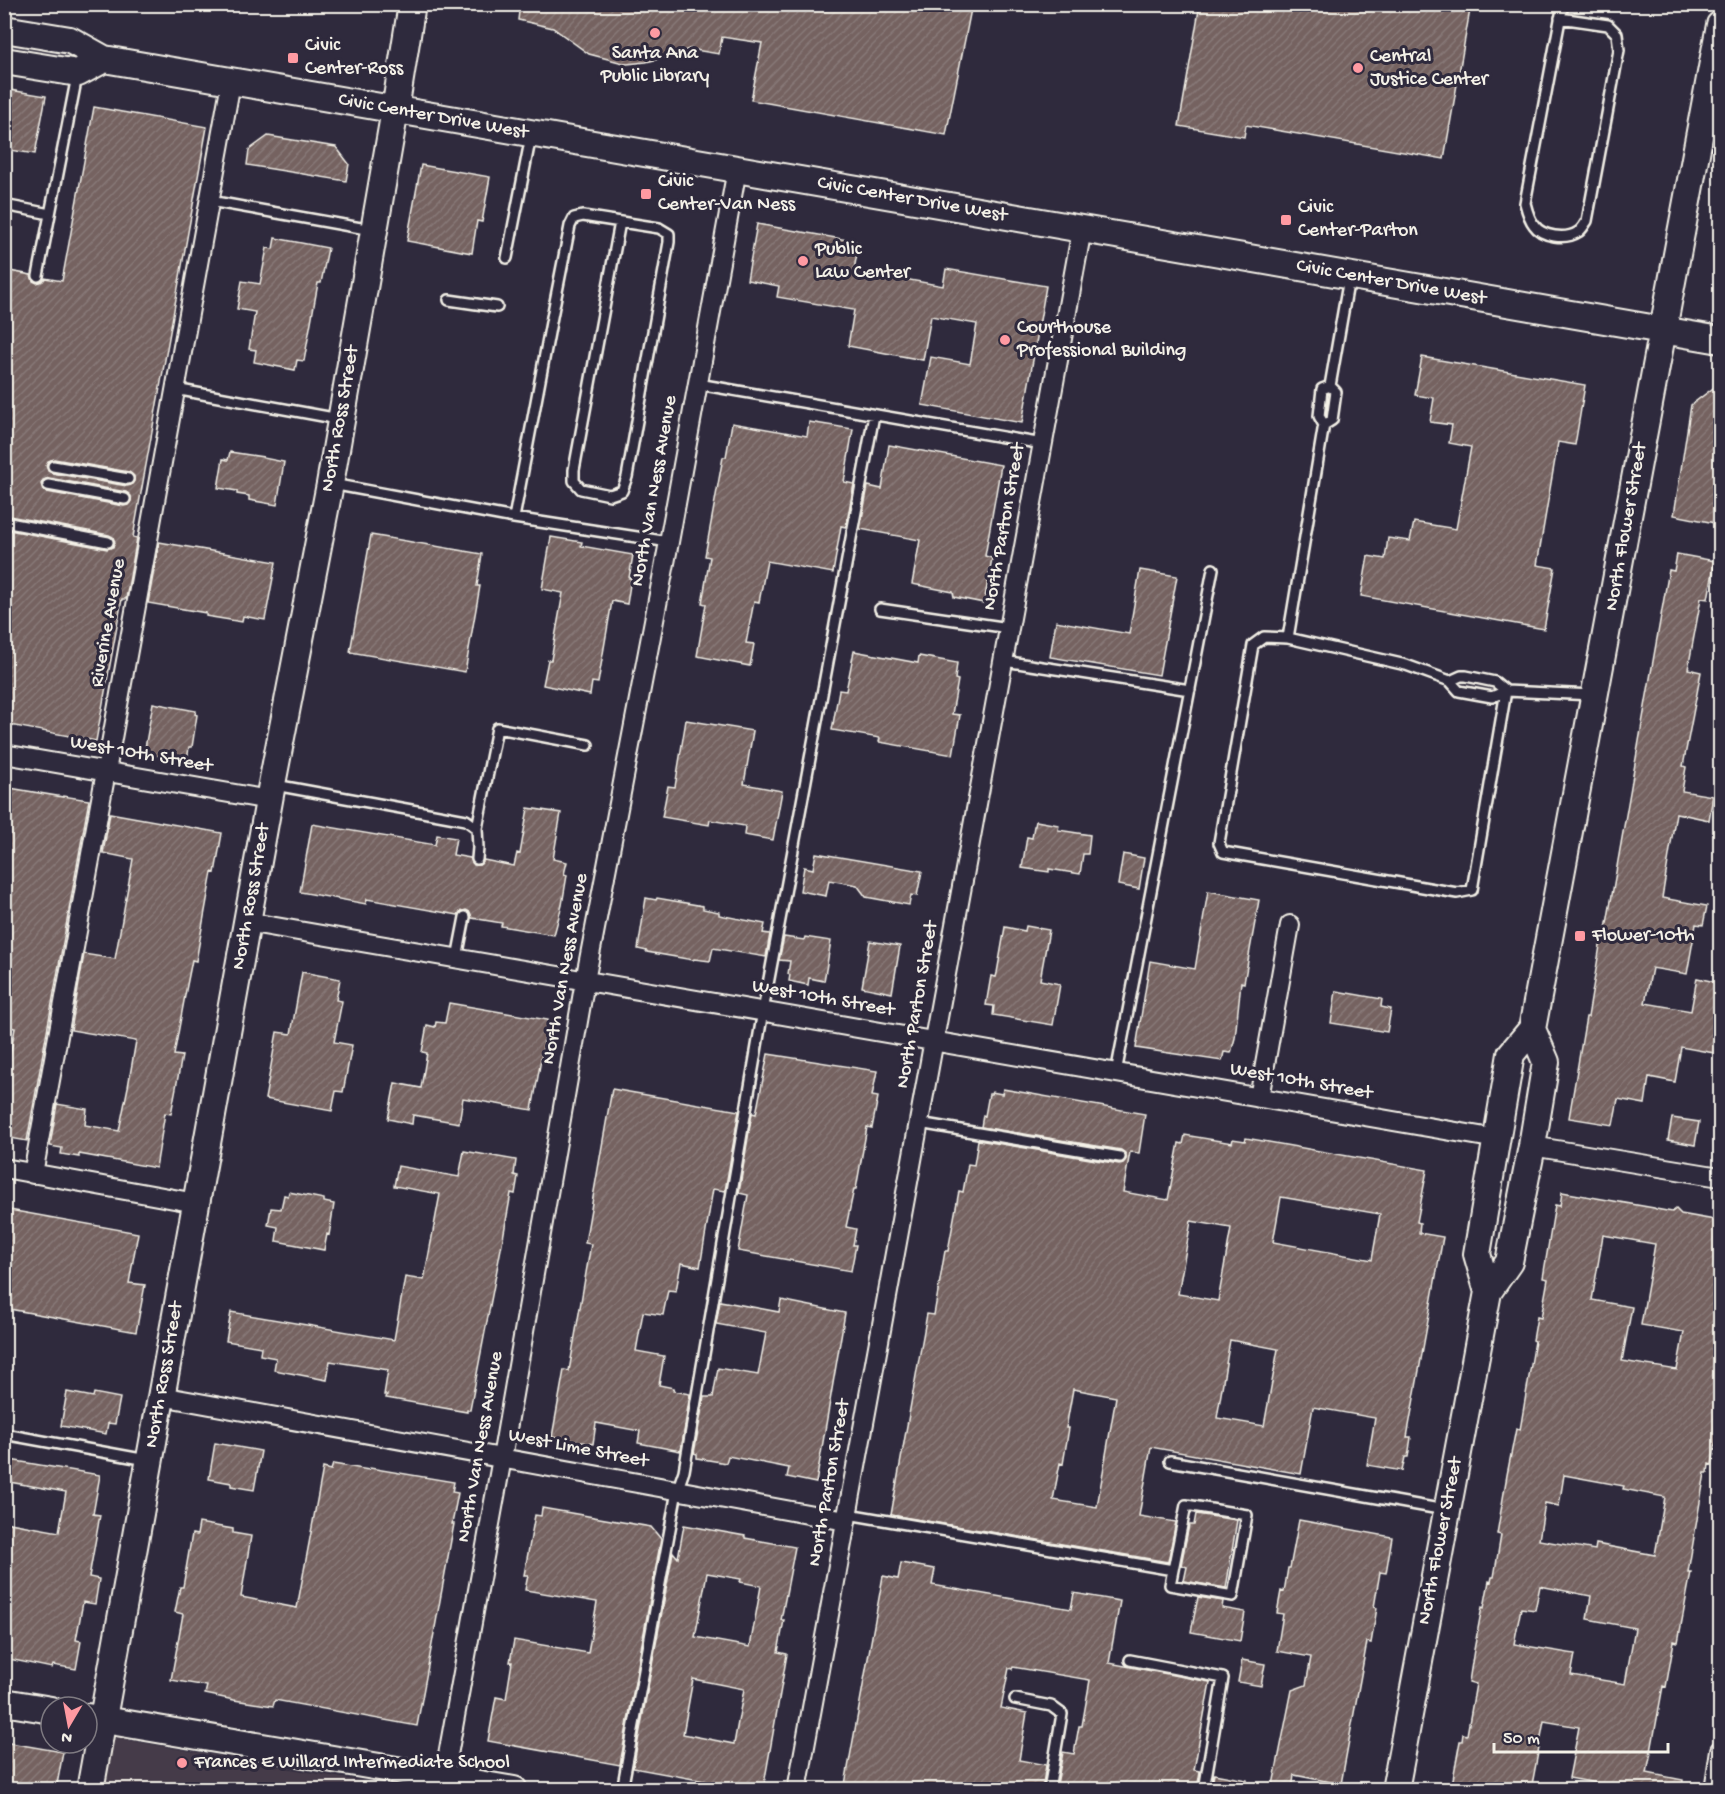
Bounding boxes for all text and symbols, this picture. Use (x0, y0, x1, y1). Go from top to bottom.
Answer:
marker: Santa Ana Public Library (648, 26, 662, 40)
place label: Civic Center-Ross (305, 35, 404, 81)
place label: Santa Ana Public Library (600, 43, 709, 89)
place label: Central Justice Center (1370, 46, 1490, 92)
marker: Civic Center-Ross (286, 51, 300, 65)
marker: Central Justice Center (1351, 61, 1365, 75)
street label: Civic Center Drive West (336, 89, 531, 145)
place label: Civic Center-Van Ness (658, 171, 796, 217)
street label: Civic Center Drive West (815, 172, 1010, 228)
marker: Civic Center-Van Ness (639, 187, 653, 201)
place label: Civic Center-Parton (1298, 197, 1418, 243)
marker: Civic Center-Parton (1279, 213, 1293, 227)
place label: Public Law Center (814, 239, 912, 285)
marker: Public Law Center (796, 254, 810, 268)
street label: Civic Center Drive West (1294, 255, 1489, 311)
place label: Courthouse Professional Building (1016, 317, 1186, 363)
marker: Courthouse Professional Building (998, 333, 1012, 347)
street label: North Ross Street (317, 342, 365, 494)
street label: North Van Ness Avenue (627, 393, 683, 588)
street label: North Flower Street (1601, 439, 1653, 613)
street label: North Parton Street (979, 440, 1031, 612)
street label: Riverine Avenue (86, 556, 132, 689)
street label: West 10th Street (68, 731, 216, 779)
street label: North Ross Street (228, 820, 276, 972)
street label: North Van Ness Avenue (538, 871, 594, 1066)
street label: North Parton Street (892, 918, 944, 1090)
place label: Flower-10th (1591, 925, 1695, 948)
marker: Flower-10th (1573, 929, 1587, 943)
street label: West 10th Street (750, 975, 898, 1023)
street label: West 10th Street (1228, 1058, 1376, 1106)
street label: North Ross Street (141, 1298, 189, 1450)
street label: North Van Ness Avenue (453, 1349, 509, 1544)
street label: North Parton Street (804, 1396, 856, 1568)
street label: West Lime Street (506, 1424, 652, 1474)
street label: North Flower Street (1413, 1453, 1469, 1627)
north arrow (39, 1695, 99, 1755)
scale bar (1494, 1716, 1668, 1754)
text: N (60, 1726, 74, 1747)
text: 50 m (1503, 1729, 1540, 1750)
place label: Frances E Willard Intermediate School (193, 1752, 510, 1775)
marker: Frances E Willard Intermediate School (175, 1756, 189, 1770)

